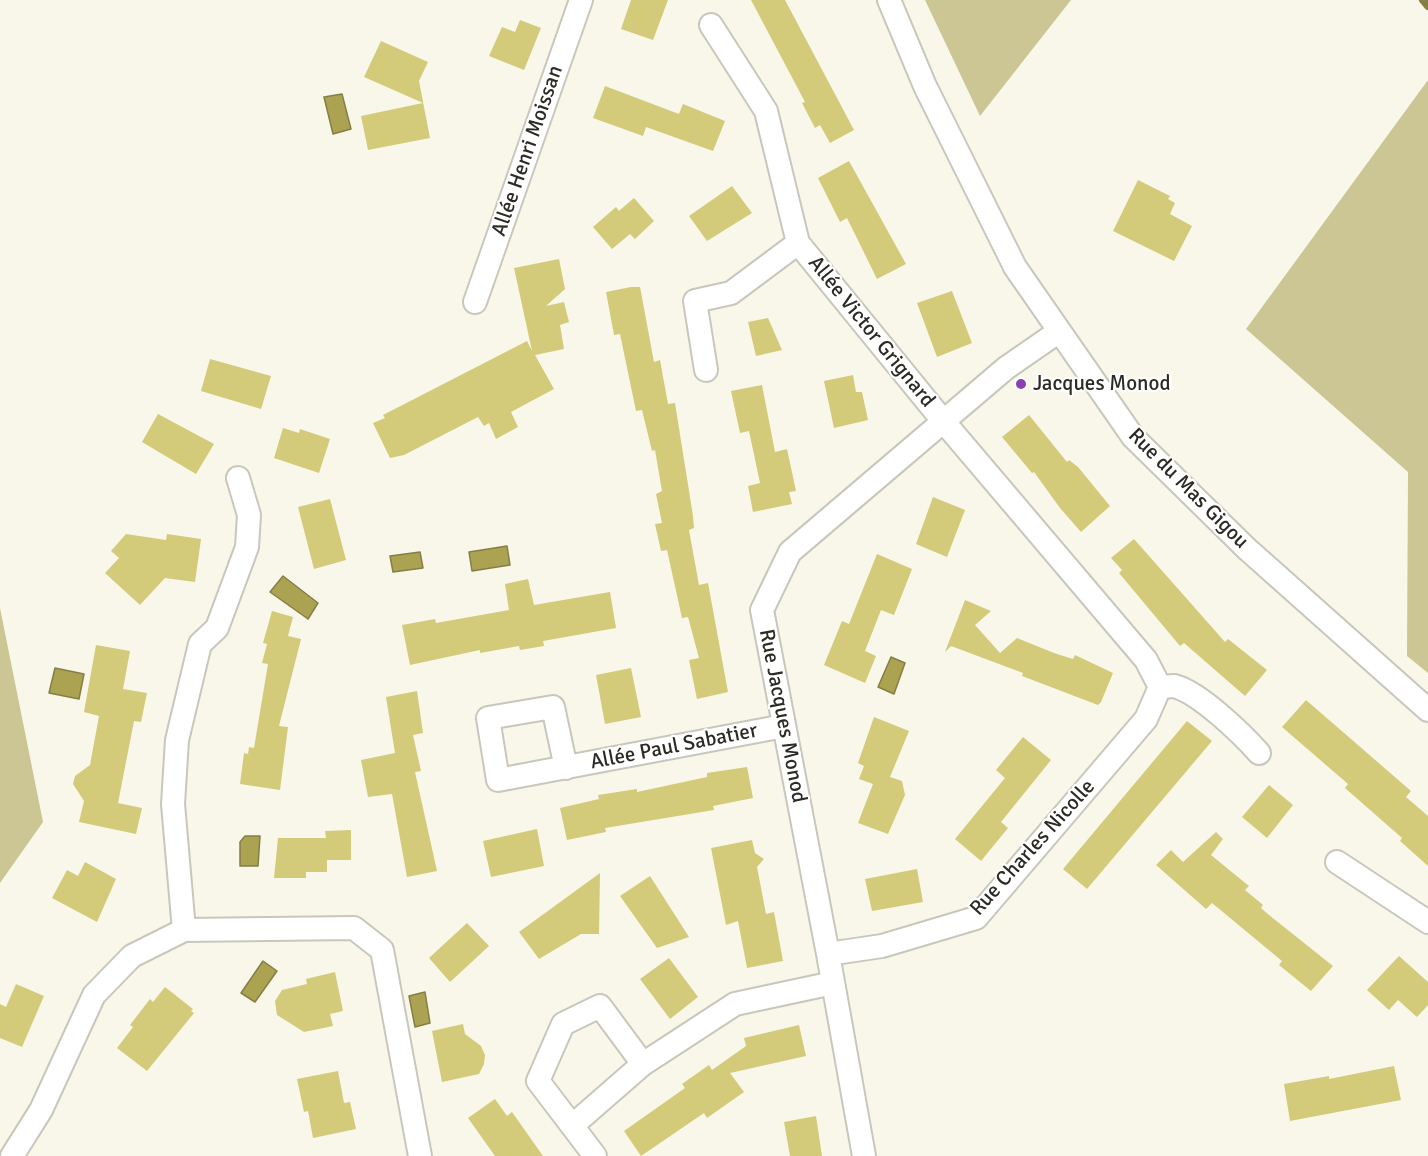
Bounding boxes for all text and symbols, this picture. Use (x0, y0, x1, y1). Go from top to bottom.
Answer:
street label: Allée Henri Moissan (487, 62, 569, 240)
street label: Allée Victor Grignard (802, 251, 940, 413)
place label: Jacques Monod (1033, 371, 1171, 397)
marker: Jacques Monod (1014, 377, 1028, 391)
street label: Rue du Mas Gigou (1123, 424, 1253, 554)
street label: Rue Jacques Monod (753, 627, 811, 805)
street label: Allée Paul Sabatier (588, 718, 760, 776)
street label: Rue Charles Nicolle (965, 775, 1101, 921)

